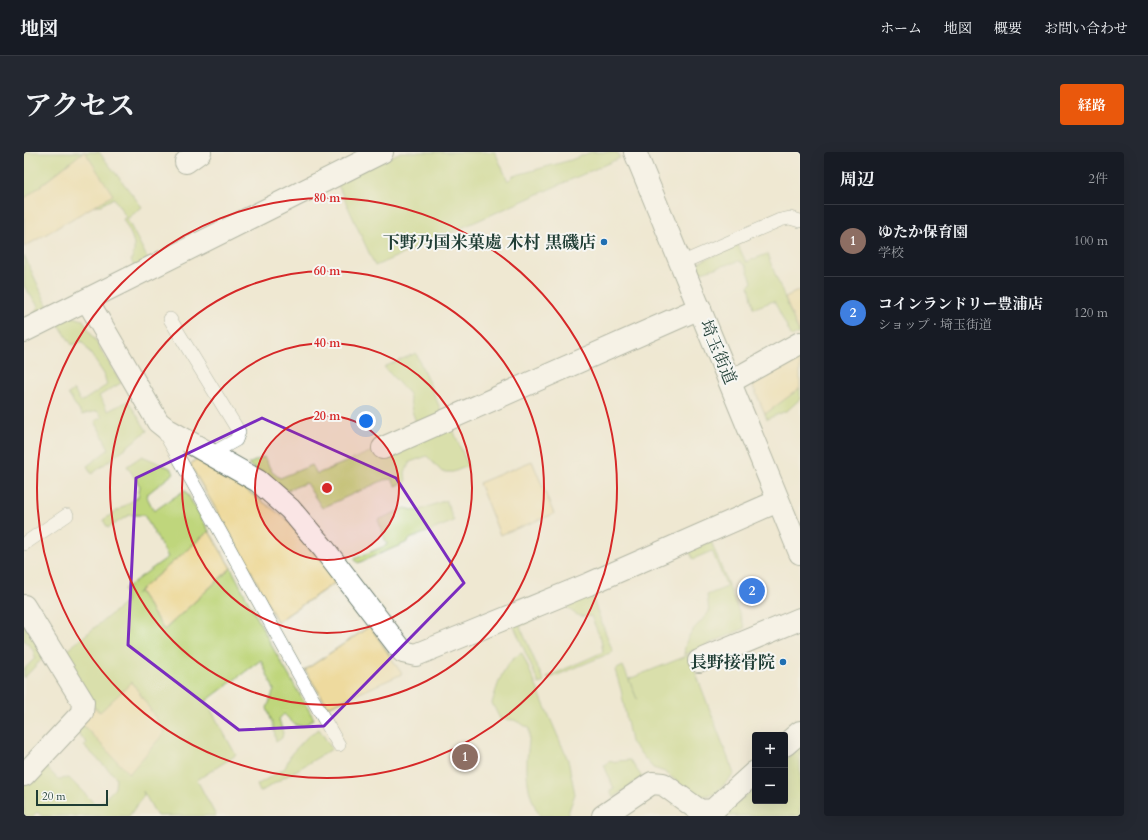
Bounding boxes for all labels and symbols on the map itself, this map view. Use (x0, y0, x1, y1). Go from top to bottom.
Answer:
text: 80 m (314, 190, 341, 206)
place label: 下野乃国米菓處 木村 黒磯店 (383, 231, 596, 254)
marker: 下野乃国米菓處 木村 黒磯店 (599, 237, 609, 247)
text: 60 m (314, 263, 341, 279)
street label: 埼玉街道 (694, 316, 742, 388)
text: 40 m (314, 335, 341, 351)
text: 20 m (314, 408, 341, 424)
your location (356, 411, 376, 431)
centre of rings (320, 481, 334, 495)
pin: 2 (739, 576, 765, 606)
place label: 長野接骨院 (690, 651, 775, 674)
marker: 長野接骨院 (778, 657, 788, 667)
pin: 1 (452, 742, 478, 772)
scale bar (36, 788, 108, 807)

